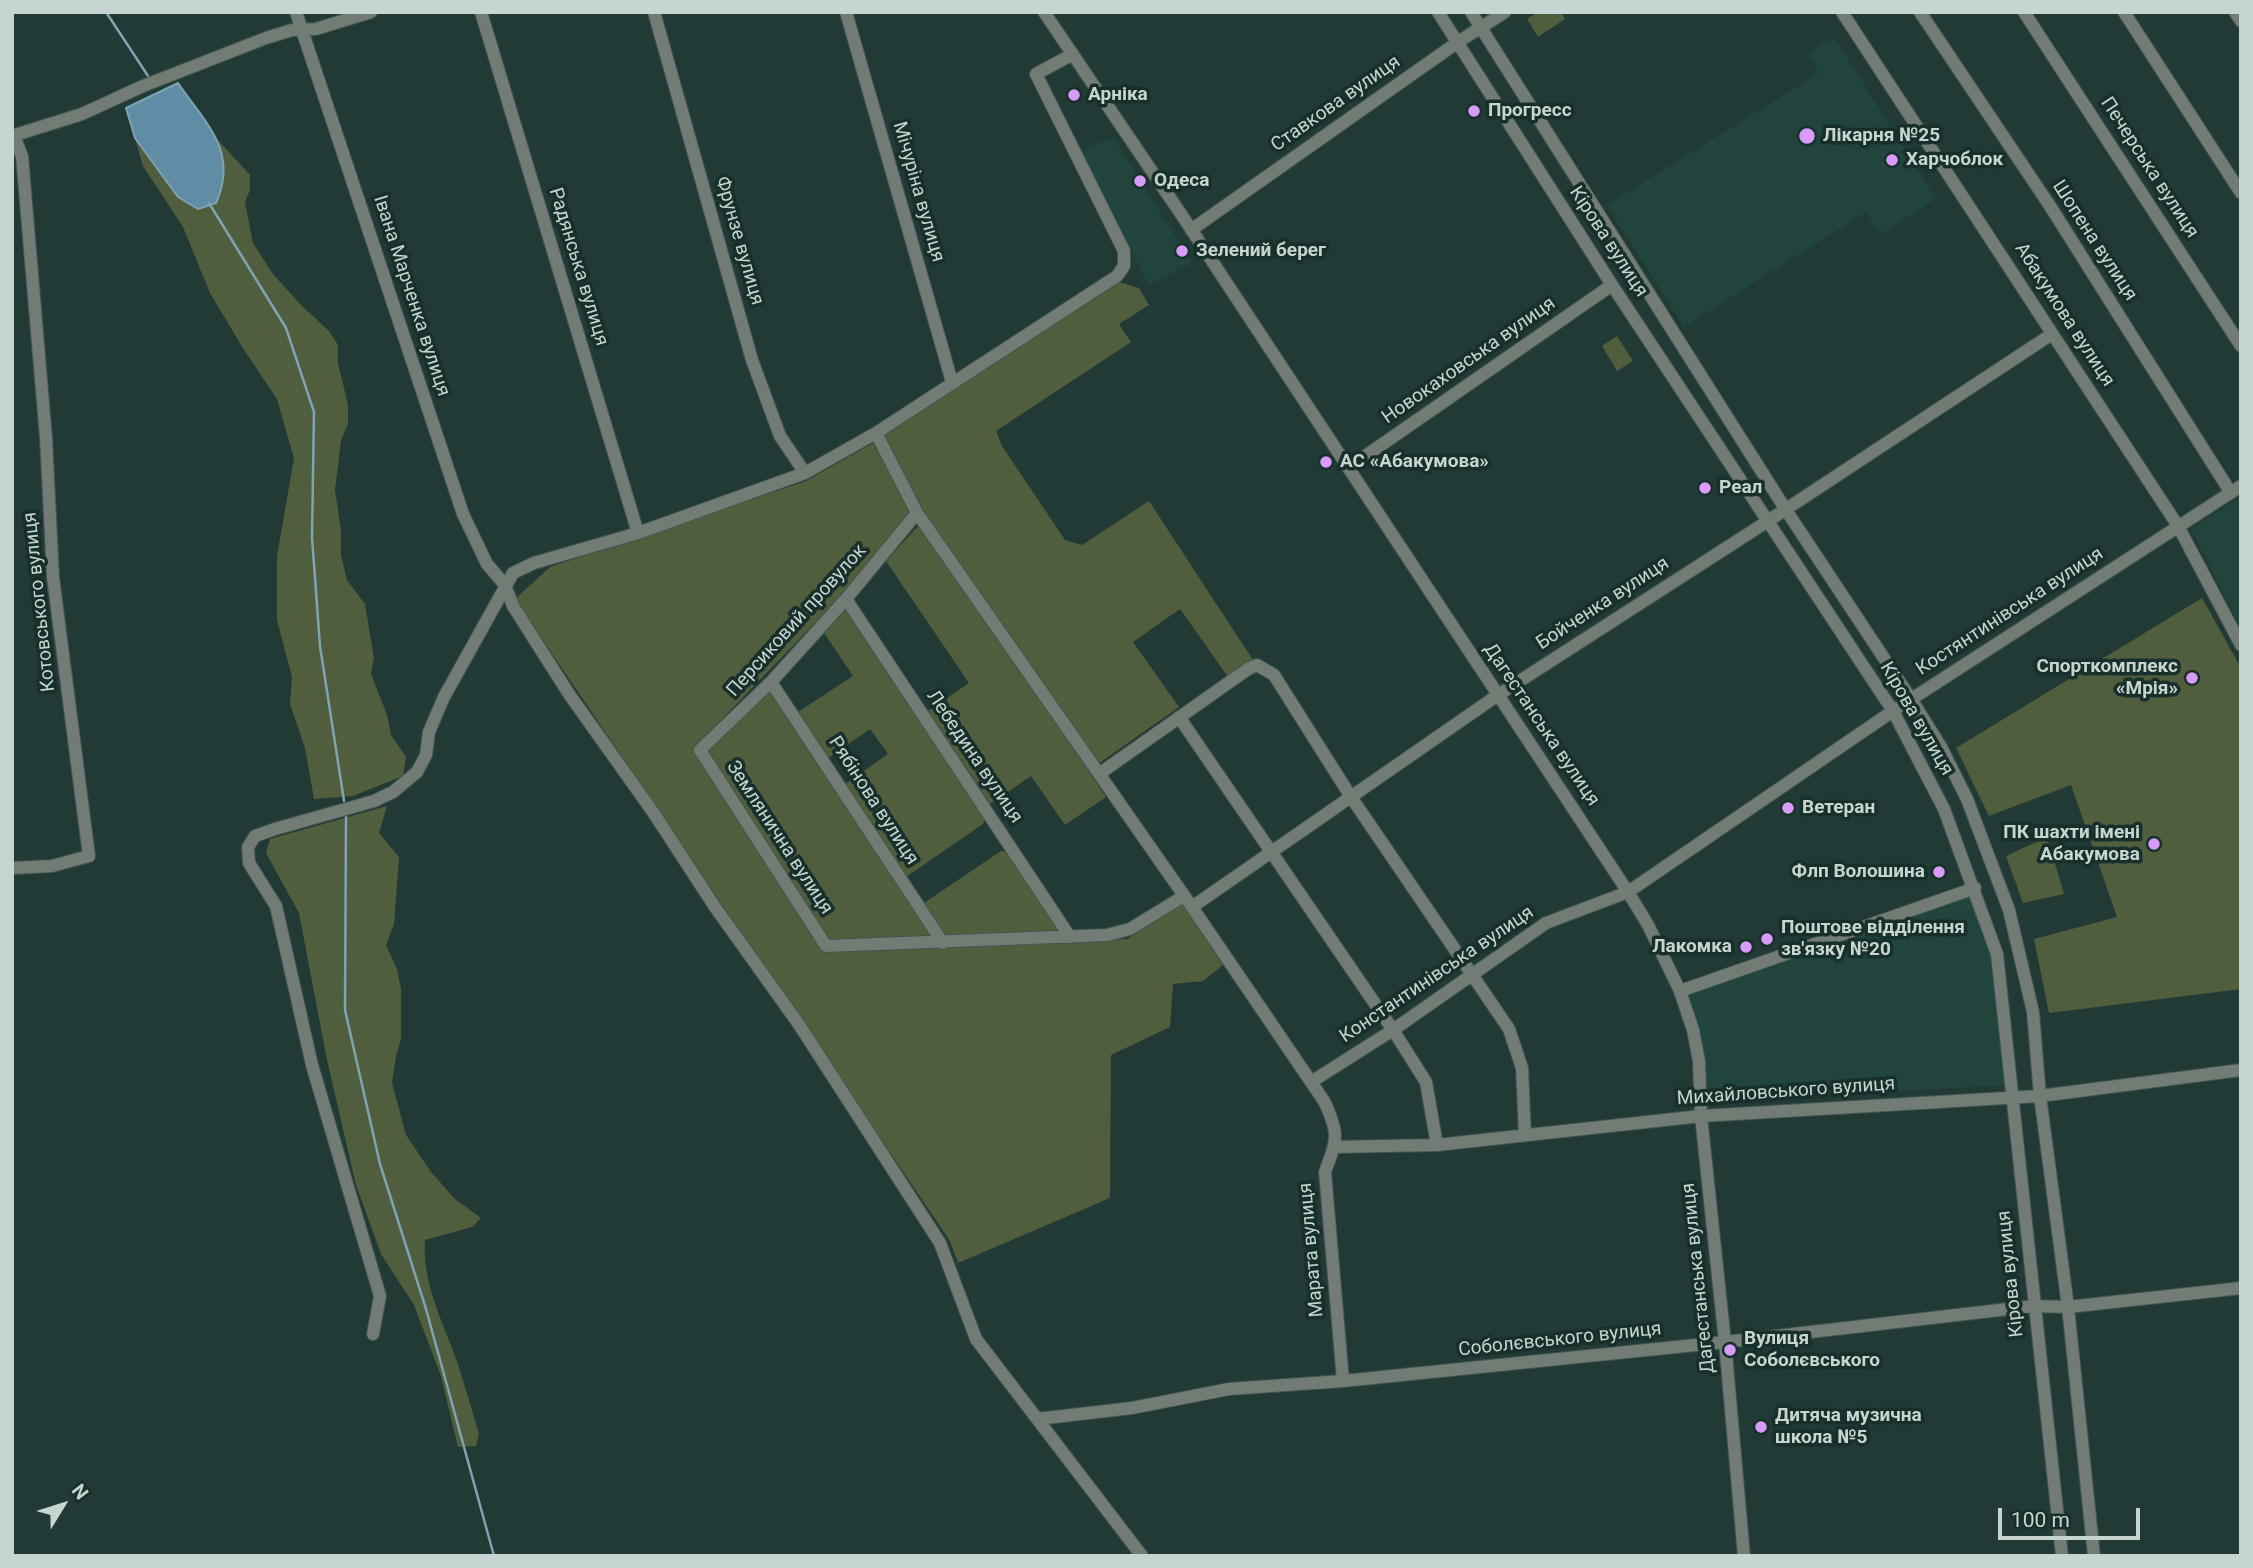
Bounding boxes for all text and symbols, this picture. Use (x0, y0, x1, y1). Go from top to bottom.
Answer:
street label: Ставкова вулиця (1267, 51, 1405, 157)
place label: Арніка (1088, 84, 1148, 106)
marker: Арніка (1066, 87, 1082, 103)
street label: Печерська вулиця (2095, 93, 2203, 243)
place label: Прогресс (1488, 100, 1572, 122)
marker: Прогресс (1466, 103, 1482, 119)
street label: Мічуріна вулиця (887, 119, 949, 265)
place label: Лікарня №25 (1823, 125, 1940, 147)
marker: Лікарня №25 (1797, 126, 1817, 146)
place label: Харчоблок (1906, 149, 2003, 171)
marker: Харчоблок (1884, 152, 1900, 168)
place label: Одеса (1154, 170, 1209, 192)
marker: Одеса (1132, 173, 1148, 189)
street label: Фрунзе вулиця (710, 174, 768, 308)
street label: Шопена вулиця (2047, 177, 2141, 305)
street label: Кірова вулиця (1564, 182, 1652, 302)
street label: Радянська вулиця (543, 185, 613, 349)
street label: Івана Марченка вулиця (368, 193, 454, 399)
street label: Абакумова вулиця (2009, 239, 2119, 391)
place label: Зелений берег (1196, 240, 1326, 262)
marker: Зелений берег (1174, 243, 1190, 259)
street label: Новокаховська вулиця (1378, 292, 1560, 430)
place label: АС «Абакумова» (1340, 451, 1489, 473)
marker: АС «Абакумова» (1318, 454, 1334, 470)
place label: Реал (1719, 477, 1762, 499)
marker: Реал (1697, 480, 1713, 496)
street label: Котовського вулиця (19, 511, 61, 693)
street label: Персиковий провулок (722, 540, 872, 702)
street label: Костянтинівська вулиця (1912, 543, 2108, 681)
street label: Бойченка вулиця (1532, 553, 1674, 655)
street label: Дагестанська вулиця (1478, 639, 1604, 811)
place label: Спорткомплекс «Мрія» (2037, 656, 2178, 700)
street label: Кірова вулиця (1874, 658, 1958, 780)
marker: Спорткомплекс «Мрія» (2184, 670, 2200, 686)
street label: Лебедина вулиця (921, 686, 1027, 828)
street label: Рябінова вулиця (823, 733, 923, 869)
street label: Землянична вулиця (721, 757, 837, 919)
place label: Ветеран (1802, 797, 1875, 819)
marker: Ветеран (1780, 800, 1796, 816)
place label: ПК шахти імені Абакумова (2003, 822, 2140, 866)
marker: ПК шахти імені Абакумова (2146, 836, 2162, 852)
place label: Флп Волошина (1792, 861, 1925, 883)
marker: Флп Волошина (1931, 864, 1947, 880)
street label: Константинівська вулиця (1336, 901, 1538, 1049)
place label: Поштове відділення зв'язку №20 (1781, 917, 1965, 961)
marker: Поштове відділення зв'язку №20 (1759, 931, 1775, 947)
place label: Лакомка (1652, 936, 1732, 958)
marker: Лакомка (1738, 939, 1754, 955)
street label: Михайловського вулиця (1676, 1073, 1896, 1111)
street label: Марата вулиця (1295, 1182, 1329, 1318)
street label: Дагестанська вулиця (1678, 1182, 1720, 1374)
street label: Кірова вулиця (1993, 1209, 2029, 1339)
street label: Соболєвського вулиця (1457, 1318, 1663, 1362)
place label: Вулиця Соболєвського (1744, 1328, 1880, 1372)
marker: Вулиця Соболєвського (1722, 1342, 1738, 1358)
place label: Дитяча музична школа №5 (1775, 1405, 1922, 1449)
marker: Дитяча музична школа №5 (1753, 1419, 1769, 1435)
north arrow (28, 1470, 98, 1540)
text: N (67, 1479, 93, 1504)
scale bar (2001, 1494, 2143, 1538)
text: 100 m (2011, 1508, 2070, 1532)

